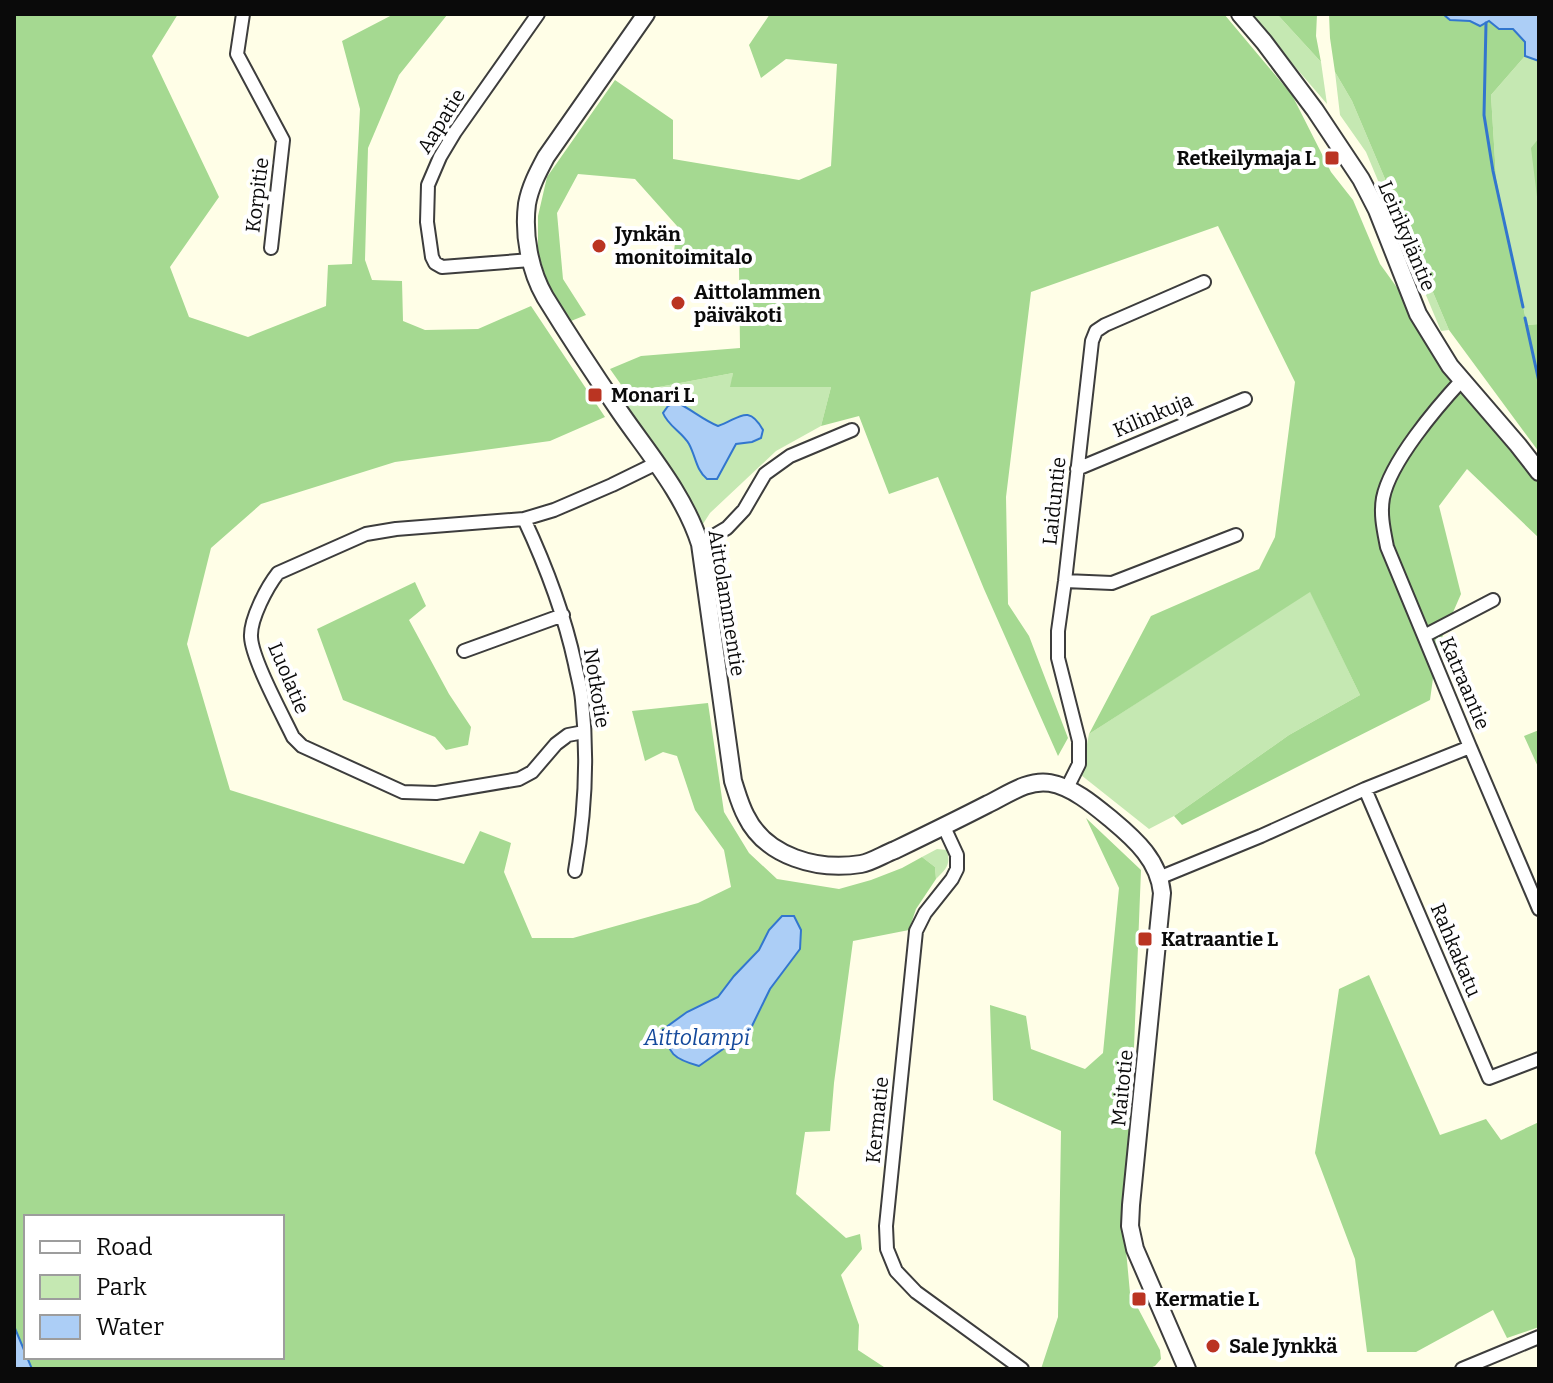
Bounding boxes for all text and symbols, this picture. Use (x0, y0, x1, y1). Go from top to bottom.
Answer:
street label: Aapatie (412, 84, 470, 158)
place label: Retkeilymaja L (1177, 146, 1316, 170)
marker: Retkeilymaja L (1323, 149, 1341, 167)
street label: Korpitie (240, 156, 274, 234)
street label: Leirikyläntie (1373, 177, 1441, 295)
place label: Jynkän monitoimitalo (614, 222, 752, 269)
marker: Jynkän monitoimitalo (590, 237, 608, 255)
place label: Aittolammen päiväkoti (694, 280, 821, 327)
marker: Aittolammen päiväkoti (669, 294, 687, 312)
place label: Monari L (611, 383, 694, 407)
marker: Monari L (586, 386, 604, 404)
street label: Kilinkuja (1110, 388, 1197, 443)
street label: Laiduntie (1037, 456, 1071, 546)
street label: Aittolammentie (704, 528, 750, 678)
street label: Katraantie (1435, 633, 1495, 733)
street label: Luolatie (263, 639, 315, 717)
street label: Notkotie (579, 646, 615, 730)
street label: Rahkakatu (1426, 900, 1486, 1000)
place label: Katraantie L (1161, 927, 1278, 951)
marker: Katraantie L (1136, 930, 1154, 948)
water label: Aittolampi (643, 1024, 750, 1051)
street label: Maitotie (1106, 1048, 1138, 1128)
street label: Kermatie (861, 1075, 893, 1165)
legend (24, 1215, 284, 1359)
text: Road (96, 1233, 152, 1261)
text: Park (96, 1273, 147, 1301)
place label: Kermatie L (1155, 1287, 1259, 1311)
marker: Kermatie L (1130, 1290, 1148, 1308)
text: Water (96, 1313, 164, 1341)
place label: Sale Jynkkä (1229, 1334, 1337, 1358)
marker: Sale Jynkkä (1204, 1337, 1222, 1355)

